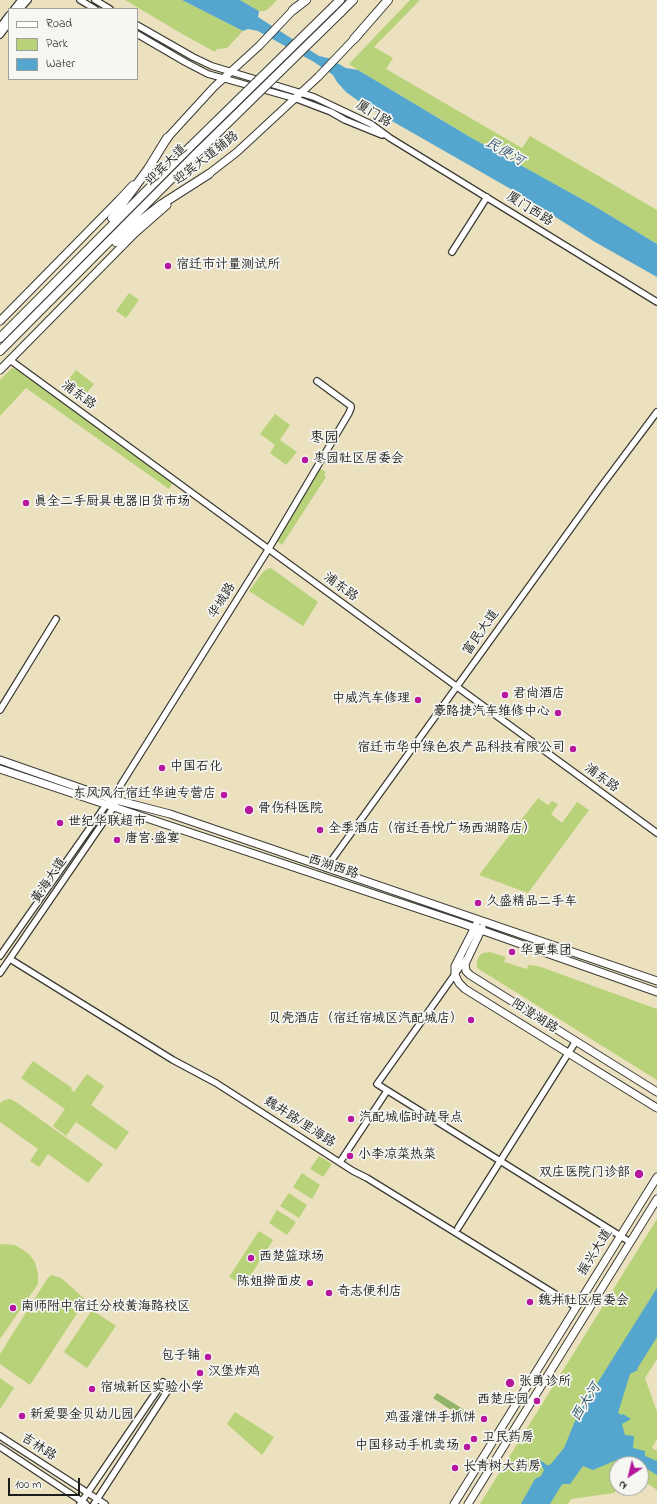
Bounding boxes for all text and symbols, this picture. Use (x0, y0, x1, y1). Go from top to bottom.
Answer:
legend (8, 8, 138, 80)
text: Road (46, 15, 72, 33)
text: Park (46, 35, 68, 53)
text: Water (46, 55, 75, 73)
street label: 厦门路 (352, 98, 394, 132)
street label: 迎宾大道辅路 (171, 129, 243, 189)
water label: 民便河 (482, 135, 526, 171)
street label: 迎宾大道 (143, 142, 191, 190)
street label: 厦门西路 (503, 190, 555, 230)
place label: 宿迁市计量测试所 (176, 258, 280, 274)
marker: 宿迁市计量测试所 (163, 261, 173, 271)
street label: 浦东路 (58, 378, 98, 414)
district label: 枣园 (309, 431, 339, 449)
place label: 枣园社区居委会 (313, 452, 404, 468)
marker: 枣园社区居委会 (300, 455, 310, 465)
place label: 真全二手厨具电器旧货市场 (34, 495, 190, 511)
marker: 真全二手厨具电器旧货市场 (21, 498, 31, 508)
street label: 浦东路 (320, 570, 360, 606)
street label: 华城路 (206, 580, 240, 622)
street label: 富民大道 (461, 607, 503, 659)
place label: 君尚酒店 (513, 687, 565, 703)
marker: 君尚酒店 (500, 690, 510, 700)
place label: 中威汽车修理 (332, 692, 410, 708)
marker: 中威汽车修理 (413, 695, 423, 705)
place label: 豪路捷汽车维修中心 (433, 705, 550, 721)
marker: 豪路捷汽车维修中心 (553, 708, 563, 718)
place label: 宿迁市华中绿色农产品科技有限公司 (357, 741, 565, 757)
marker: 宿迁市华中绿色农产品科技有限公司 (568, 744, 578, 754)
place label: 中国石化 (170, 760, 222, 776)
street label: 浦东路 (581, 761, 621, 797)
marker: 中国石化 (157, 763, 167, 773)
place label: 东风风行宿迁华迪专营店 (73, 787, 216, 803)
marker: 东风风行宿迁华迪专营店 (219, 790, 229, 800)
place label: 骨伤科医院 (258, 802, 323, 818)
marker: 骨伤科医院 (243, 804, 255, 816)
place label: 世纪华联超市 (68, 815, 146, 831)
marker: 世纪华联超市 (55, 818, 65, 828)
place label: 全季酒店（宿迁吾悦广场西湖路店） (328, 822, 536, 838)
marker: 全季酒店（宿迁吾悦广场西湖路店） (315, 825, 325, 835)
place label: 唐宫·盛宴 (125, 832, 180, 848)
marker: 唐宫·盛宴 (112, 835, 122, 845)
street label: 西湖西路 (306, 853, 360, 883)
street label: 黄海大道 (29, 855, 71, 907)
place label: 久盛精品二手车 (486, 895, 577, 911)
marker: 久盛精品二手车 (473, 898, 483, 908)
place label: 华夏集团 (520, 944, 572, 960)
marker: 华夏集团 (507, 947, 517, 957)
street label: 阳澄湖路 (508, 997, 560, 1037)
place label: 贝壳酒店（宿迁宿城区汽配城店） (268, 1012, 463, 1028)
marker: 贝壳酒店（宿迁宿城区汽配城店） (466, 1015, 476, 1025)
street label: 魏井路/里海路 (260, 1094, 338, 1152)
place label: 汽配城临时疏导点 (359, 1111, 463, 1127)
marker: 汽配城临时疏导点 (346, 1114, 356, 1124)
place label: 小李凉菜热菜 (358, 1148, 436, 1164)
marker: 小李凉菜热菜 (345, 1151, 355, 1161)
place label: 双庄医院门诊部 (539, 1166, 630, 1182)
marker: 双庄医院门诊部 (633, 1168, 645, 1180)
street label: 振兴大道 (576, 1227, 616, 1279)
place label: 西楚篮球场 (259, 1250, 324, 1266)
marker: 西楚篮球场 (246, 1253, 256, 1263)
place label: 陈姐擀面皮 (237, 1275, 302, 1291)
marker: 陈姐擀面皮 (305, 1278, 315, 1288)
place label: 奇志便利店 (337, 1285, 402, 1301)
marker: 奇志便利店 (324, 1288, 334, 1298)
place label: 魏井社区居委会 (538, 1294, 629, 1310)
marker: 魏井社区居委会 (525, 1297, 535, 1307)
place label: 南师附中宿迁分校黄海路校区 (21, 1300, 190, 1316)
marker: 南师附中宿迁分校黄海路校区 (8, 1303, 18, 1313)
place label: 包子铺 (161, 1349, 200, 1365)
marker: 包子铺 (203, 1352, 213, 1362)
place label: 汉堡炸鸡 (208, 1365, 260, 1381)
marker: 汉堡炸鸡 (195, 1368, 205, 1378)
place label: 张勇诊所 (519, 1375, 571, 1391)
marker: 张勇诊所 (504, 1377, 516, 1389)
place label: 宿城新区实验小学 (100, 1381, 204, 1397)
water label: 西大河 (569, 1381, 605, 1425)
marker: 宿城新区实验小学 (87, 1384, 97, 1394)
place label: 西楚庄园 (477, 1393, 529, 1409)
marker: 西楚庄园 (532, 1396, 542, 1406)
place label: 新爱婴金贝幼儿园 (30, 1408, 134, 1424)
marker: 新爱婴金贝幼儿园 (17, 1411, 27, 1421)
place label: 鸡蛋灌饼手抓饼 (385, 1411, 476, 1427)
marker: 鸡蛋灌饼手抓饼 (479, 1414, 489, 1424)
street label: 吉林路 (17, 1431, 59, 1465)
place label: 卫民药房 (482, 1431, 534, 1447)
marker: 卫民药房 (469, 1434, 479, 1444)
place label: 中国移动手机卖场 (355, 1439, 459, 1455)
marker: 中国移动手机卖场 (462, 1442, 472, 1452)
north arrow (609, 1456, 649, 1496)
place label: 长青树大药房 (463, 1460, 541, 1476)
marker: 长青树大药房 (450, 1463, 460, 1473)
scale bar (10, 1470, 82, 1496)
text: 100 m (15, 1476, 42, 1494)
text: N (615, 1476, 630, 1494)

